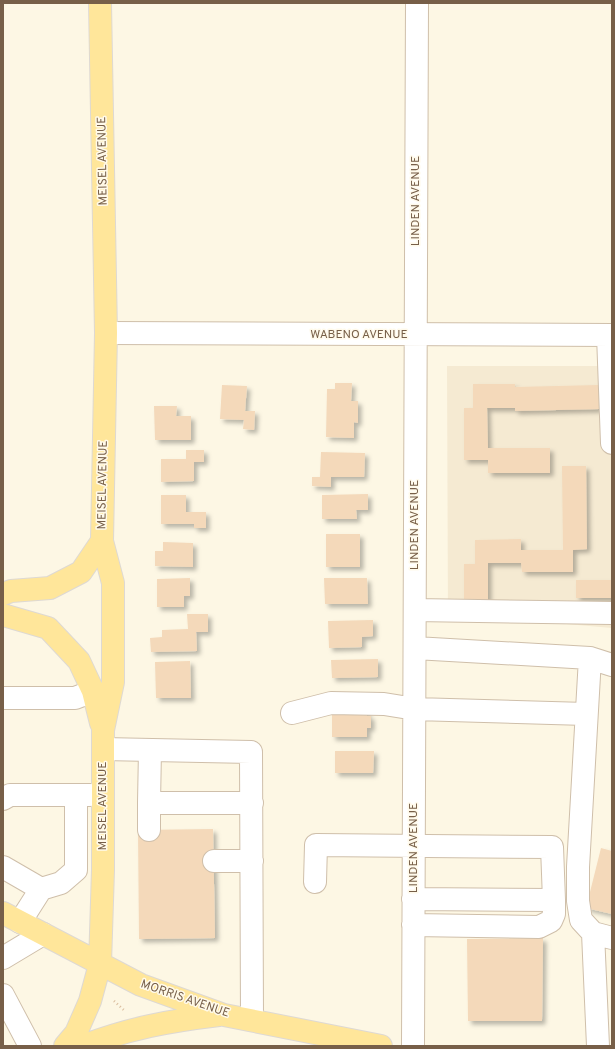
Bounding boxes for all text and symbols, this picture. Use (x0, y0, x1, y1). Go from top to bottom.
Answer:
street label: MEISEL AVENUE (94, 116, 112, 206)
street label: LINDEN AVENUE (408, 156, 424, 246)
street label: WABENO AVENUE (310, 327, 408, 343)
street label: MEISEL AVENUE (94, 440, 112, 530)
street label: LINDEN AVENUE (407, 480, 423, 570)
street label: MEISEL AVENUE (95, 762, 111, 850)
street label: LINDEN AVENUE (406, 803, 422, 893)
street label: MORRIS AVENUE (138, 976, 232, 1022)

